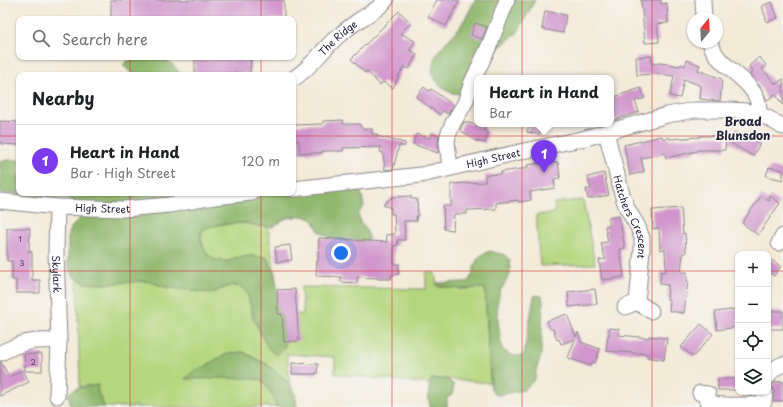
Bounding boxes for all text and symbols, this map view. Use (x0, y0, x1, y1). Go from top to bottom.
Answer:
north arrow (687, 12, 723, 48)
search box (16, 16, 296, 60)
street label: The Ridge (315, 16, 360, 59)
icon: search (30, 27, 52, 49)
text: Search here (62, 27, 148, 50)
popup (474, 75, 614, 127)
text: Heart in Hand (489, 80, 599, 103)
text: Nearby (32, 85, 94, 111)
text: Bar (489, 103, 512, 122)
district label: Broad Blunsdon (716, 112, 771, 144)
text: Heart in Hand (70, 140, 180, 163)
pin: 1 (531, 140, 557, 173)
street label: High Street (465, 144, 522, 171)
text: 1 (42, 151, 48, 170)
text: 120 m (241, 151, 280, 170)
text: Bar · High Street (70, 163, 175, 182)
street label: Hatchers Crescent (610, 173, 650, 259)
street label: High Street (75, 200, 131, 216)
house number: 1 (18, 233, 22, 245)
your location (331, 243, 351, 263)
map controls (735, 251, 771, 395)
button: + (735, 251, 771, 287)
street label: Skylark (49, 255, 65, 293)
house number: 3 (19, 257, 25, 269)
button: − (735, 287, 771, 323)
button: locate (735, 323, 771, 359)
house number: 2 (30, 356, 36, 368)
button: layers (735, 359, 771, 395)

